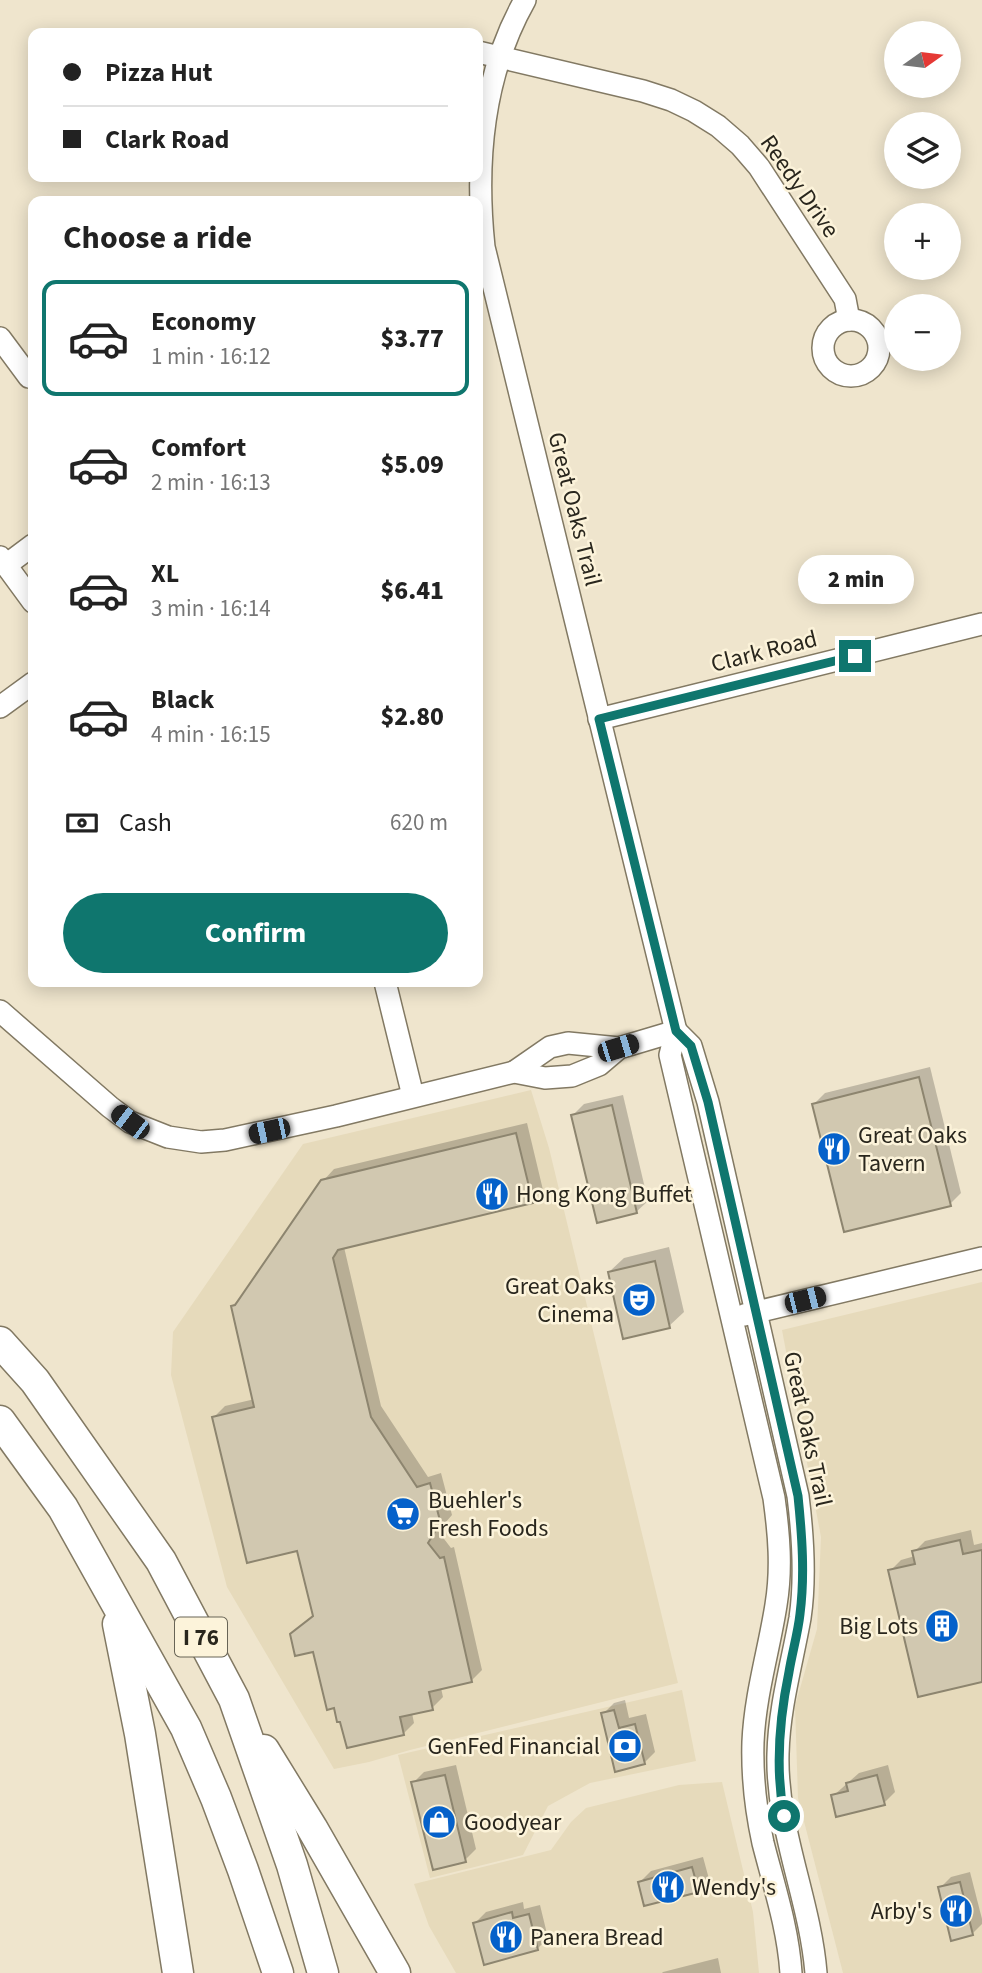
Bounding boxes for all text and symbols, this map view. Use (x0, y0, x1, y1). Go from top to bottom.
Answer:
north arrow (884, 21, 961, 98)
map controls (884, 21, 961, 371)
text: Pizza Hut (105, 54, 212, 91)
button: layers (884, 112, 961, 189)
text: Clark Road (105, 121, 230, 158)
street label: Reedy Drive (751, 128, 848, 245)
button: + (884, 203, 961, 280)
text: Choose a ride (63, 215, 252, 261)
button: − (884, 294, 961, 371)
text: Economy (151, 303, 256, 340)
icon: car (67, 307, 130, 370)
text: $3.77 (380, 320, 444, 357)
text: 1 min · 16:12 (151, 340, 271, 373)
street label: Great Oaks Trail (538, 428, 611, 590)
text: Comfort (151, 429, 246, 466)
icon: car (67, 433, 130, 496)
text: $5.09 (380, 446, 444, 483)
text: 2 min · 16:13 (151, 466, 271, 499)
callout: 2 min (797, 554, 913, 604)
text: XL (151, 555, 179, 592)
icon: car (67, 559, 130, 622)
text: 2 min (828, 563, 884, 596)
text: $6.41 (380, 572, 444, 609)
text: 3 min · 16:14 (151, 592, 271, 625)
street label: Clark Road (707, 621, 821, 682)
route end (839, 640, 871, 672)
text: Black (151, 681, 214, 718)
icon: car (67, 685, 130, 748)
text: $2.80 (380, 698, 444, 735)
text: 4 min · 16:15 (151, 718, 271, 751)
icon: cash (63, 804, 101, 842)
text: Cash (119, 804, 172, 841)
text: 620 m (390, 806, 448, 839)
button: Confirm (63, 893, 448, 973)
car (595, 1032, 642, 1064)
car (107, 1101, 154, 1143)
car (247, 1116, 292, 1146)
place label: Great Oaks Tavern (858, 1118, 967, 1181)
restaurant icon: Great Oaks Tavern (815, 1130, 853, 1168)
restaurant icon: Hong Kong Buffet (473, 1175, 511, 1213)
place label: Hong Kong Buffet (516, 1177, 692, 1212)
place label: Great Oaks Cinema (505, 1269, 614, 1332)
theatre icon: Great Oaks Cinema (620, 1281, 658, 1319)
car (783, 1285, 828, 1315)
street label: Great Oaks Trail (774, 1348, 841, 1510)
place label: Buehler's Fresh Foods (428, 1483, 548, 1546)
supermarket icon: Buehler's Fresh Foods (384, 1495, 422, 1533)
building icon: Big Lots (923, 1607, 961, 1645)
place label: Big Lots (839, 1609, 918, 1644)
road number: I 76 (175, 1618, 227, 1656)
bank icon: GenFed Financial (606, 1727, 644, 1765)
place label: GenFed Financial (427, 1729, 600, 1764)
route start (768, 1800, 800, 1832)
shop icon: Goodyear (420, 1803, 458, 1841)
place label: Goodyear (464, 1805, 562, 1840)
restaurant icon: Wendy's (649, 1868, 687, 1906)
place label: Wendy's (692, 1870, 776, 1905)
restaurant icon: Arby's (937, 1892, 975, 1930)
place label: Arby's (871, 1894, 932, 1929)
restaurant icon: Panera Bread (487, 1918, 525, 1956)
place label: Panera Bread (530, 1920, 664, 1955)

